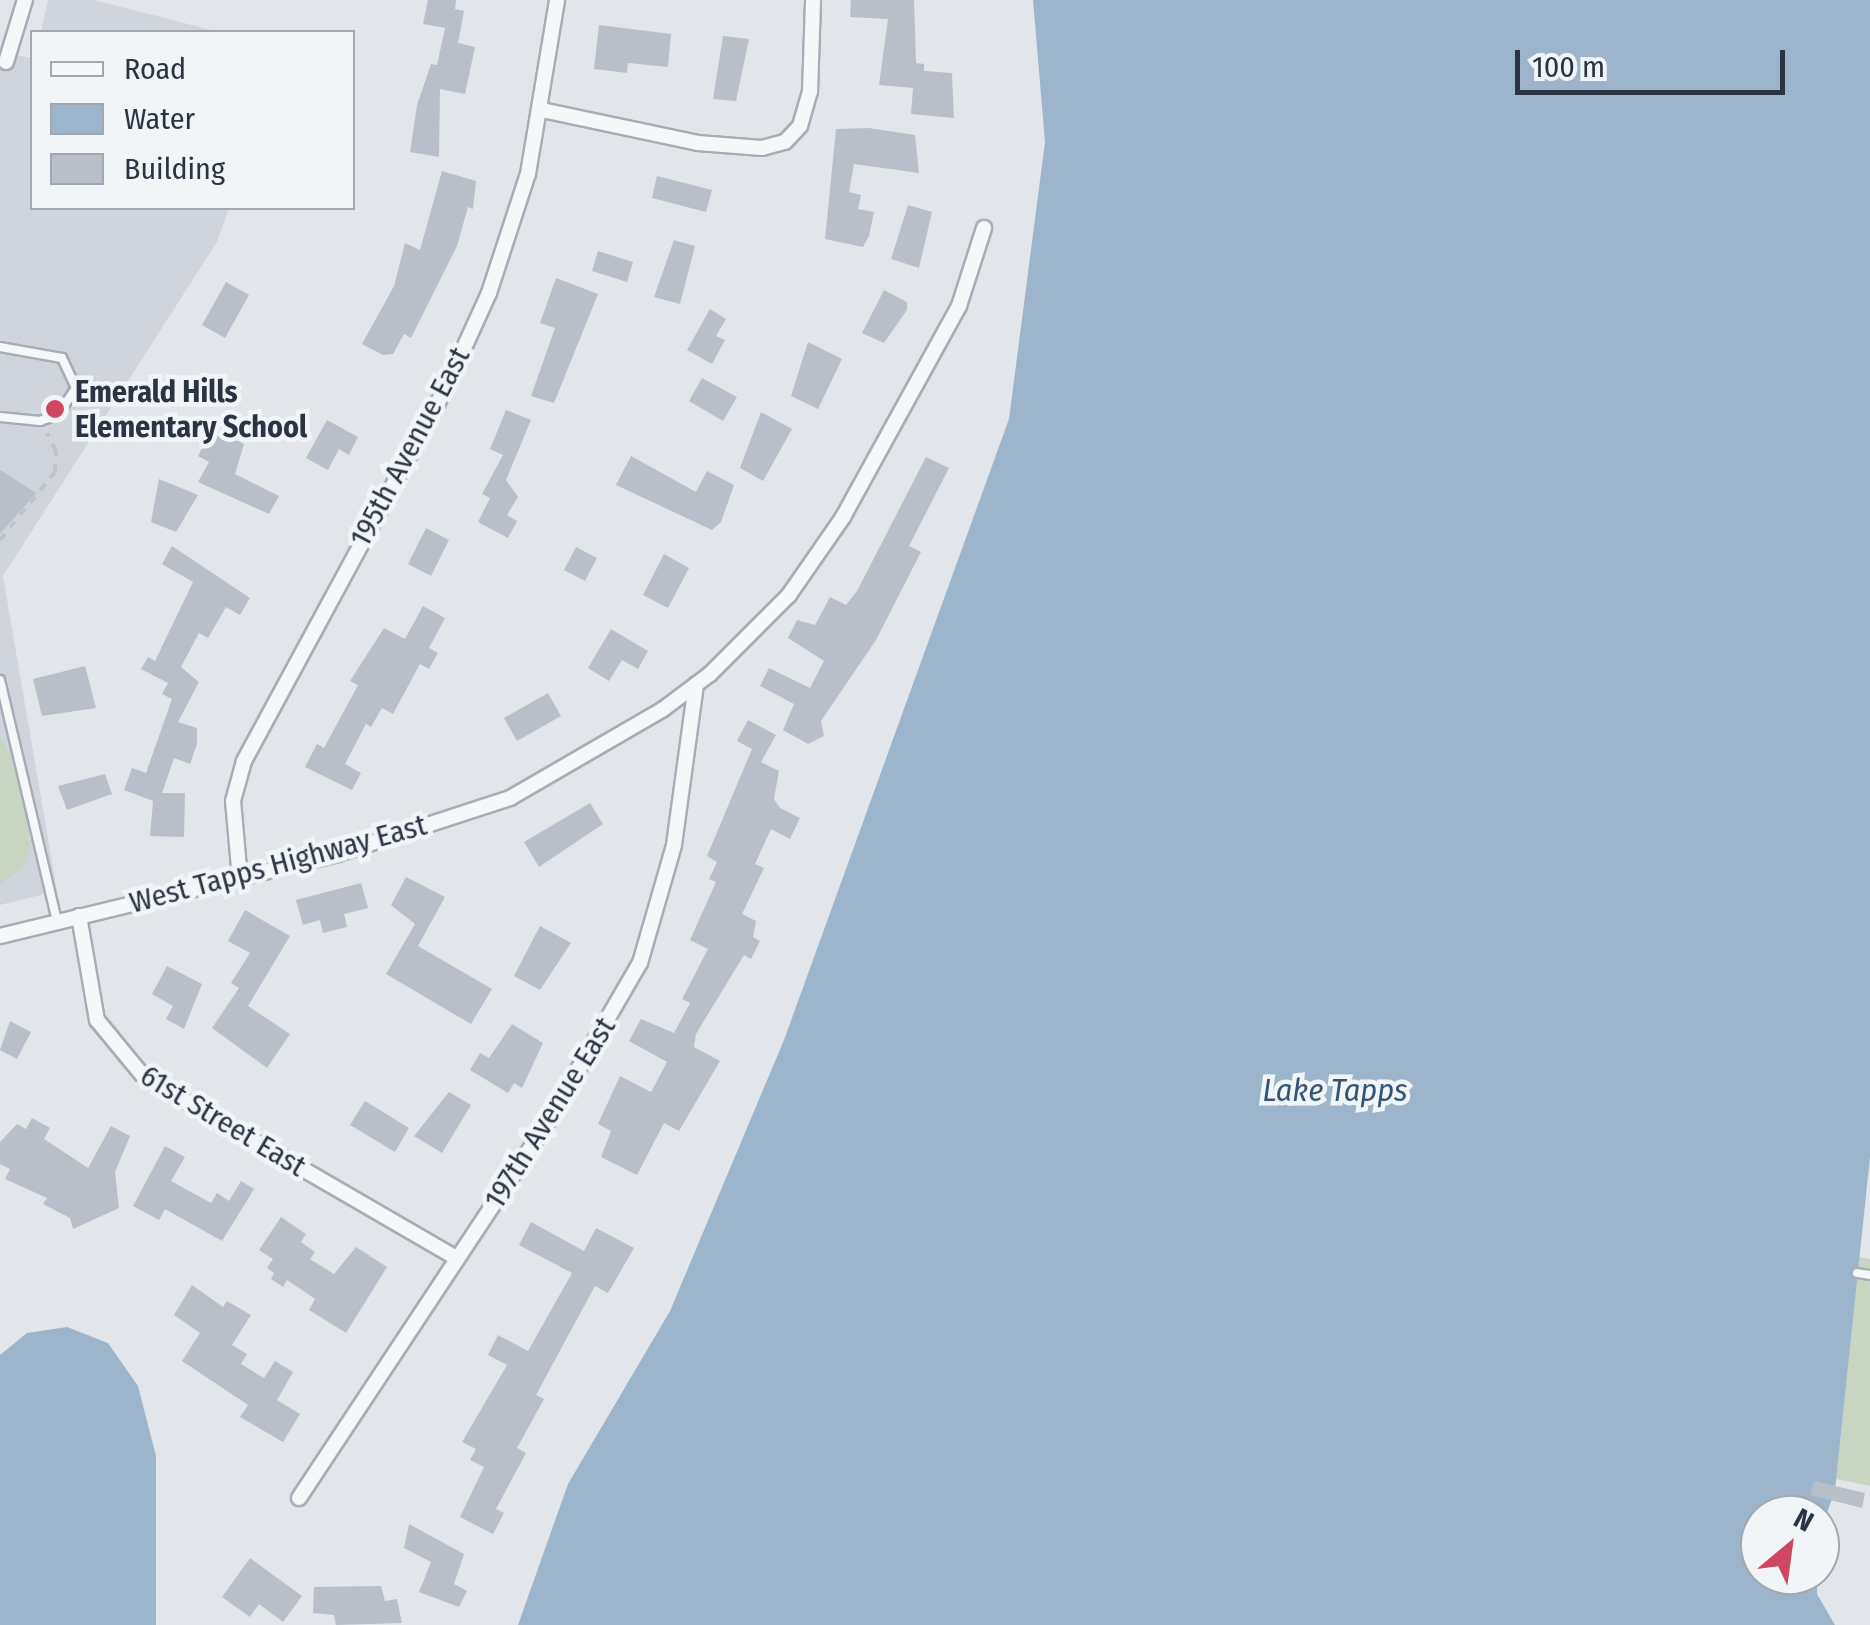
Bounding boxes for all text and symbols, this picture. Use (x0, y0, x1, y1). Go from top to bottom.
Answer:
legend (30, 30, 355, 210)
scale bar (1520, 30, 1790, 92)
text: 100 m (1532, 49, 1605, 85)
text: Road (124, 51, 186, 87)
text: Water (124, 101, 195, 137)
text: Building (124, 151, 225, 187)
street label: 195th Avenue East (342, 341, 478, 553)
place label: Emerald Hills Elementary School (75, 374, 307, 444)
marker: Emerald Hills Elementary School (44, 398, 66, 420)
street label: West Tapps Highway East (126, 807, 430, 921)
street label: 197th Avenue East (477, 1011, 623, 1215)
street label: 61st Street East (134, 1058, 312, 1184)
water label: Lake Tapps (1262, 1071, 1408, 1109)
north arrow (1740, 1495, 1840, 1595)
text: N (1788, 1502, 1819, 1539)

